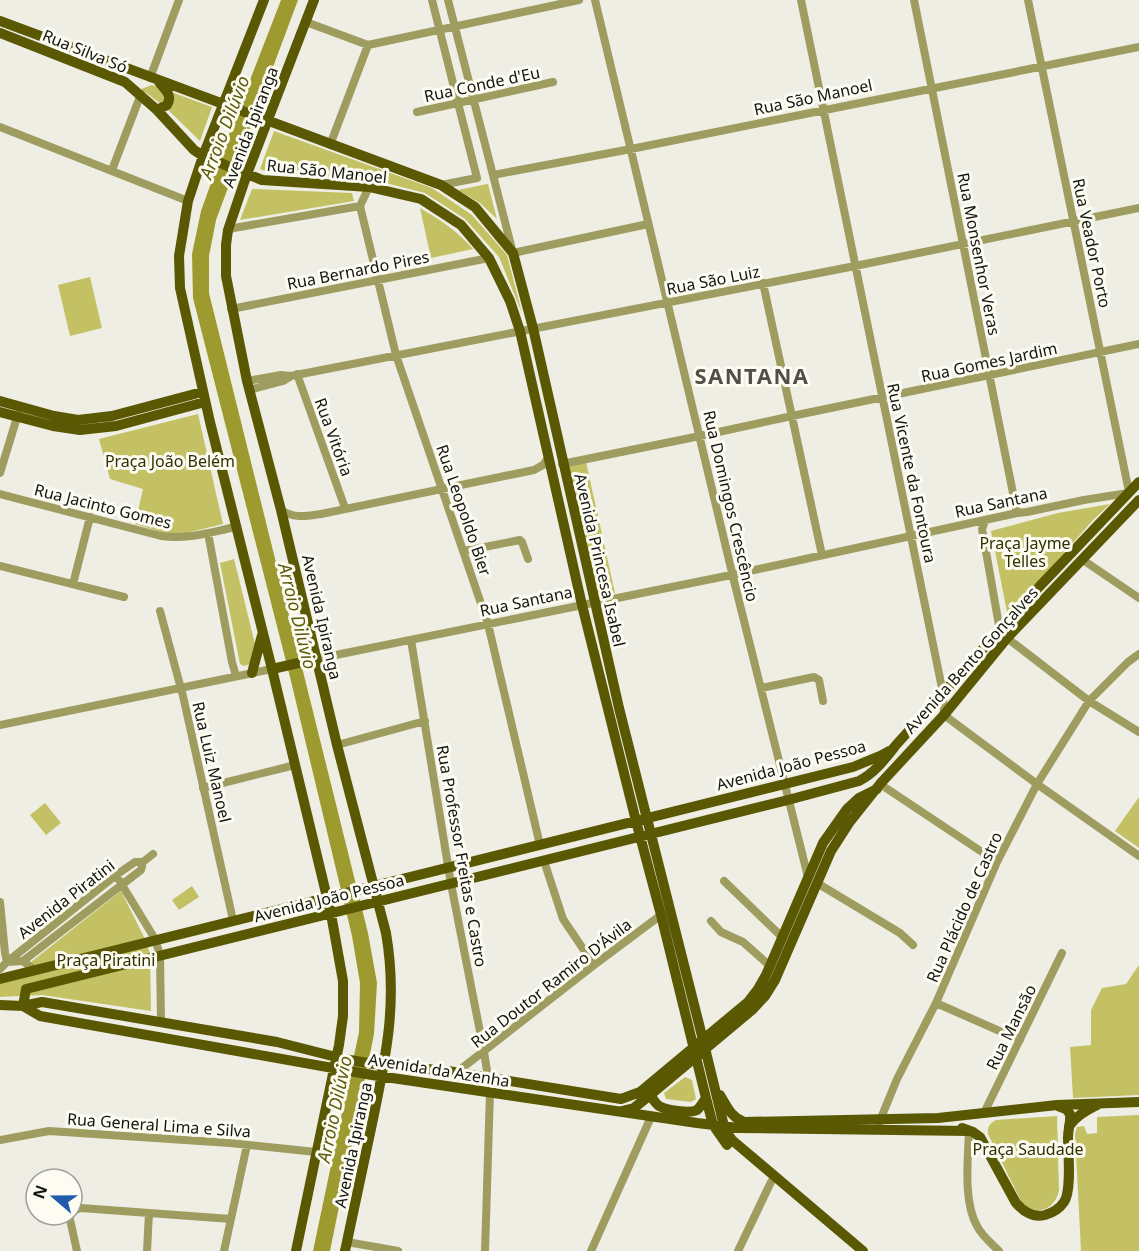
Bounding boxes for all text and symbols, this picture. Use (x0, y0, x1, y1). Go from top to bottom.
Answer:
street label: Rua Silva Só (39, 24, 131, 78)
street label: Rua Conde d'Eu (422, 61, 542, 107)
street label: Avenida Ipiranga (217, 63, 283, 191)
water label: Arroio Dilúvio (193, 72, 255, 184)
street label: Rua São Manoel (752, 74, 874, 120)
street label: Rua São Manoel (266, 154, 388, 188)
street label: Rua Monsenhor Veras (952, 171, 1006, 337)
street label: Rua Veador Porto (1068, 176, 1116, 310)
street label: Rua Bernardo Pires (285, 245, 431, 295)
street label: Rua São Luiz (665, 260, 761, 300)
street label: Rua Gomes Jardim (919, 337, 1059, 387)
district label: SANTANA (694, 360, 810, 390)
street label: Rua Vicente da Fontoura (882, 381, 942, 565)
street label: Rua Vitória (310, 395, 358, 479)
street label: Rua Domingos Crescêncio (698, 408, 764, 604)
street label: Rua Leopoldo Bier (431, 441, 497, 579)
park label: Praça João Belém (105, 450, 235, 472)
street label: Avenida Princesa Isabel (569, 471, 631, 649)
street label: Rua Jacinto Gomes (32, 478, 174, 534)
street label: Rua Santana (953, 481, 1049, 523)
park label: Praça Jayme Telles (979, 532, 1071, 572)
street label: Avenida Ipiranga (297, 552, 347, 682)
water label: Arroio Dilúvio (273, 558, 323, 672)
street label: Rua Santana (478, 580, 574, 622)
street label: Avenida Bento Gonçalves (899, 582, 1043, 738)
street label: Rua Luiz Manoel (187, 699, 237, 825)
street label: Avenida João Pessoa (714, 734, 868, 796)
street label: Rua Professor Freitas e Castro (432, 743, 492, 969)
street label: Rua Plácido de Castro (921, 828, 1007, 986)
street label: Avenida Piratini (13, 854, 119, 944)
street label: Avenida João Pessoa (252, 869, 406, 927)
street label: Rua Doutor Ramiro D'Ávila (466, 913, 636, 1053)
park label: Praça Piratini (57, 949, 155, 971)
street label: Rua Mansão (981, 981, 1041, 1073)
street label: Avenida da Azenha (367, 1048, 511, 1092)
water label: Arroio Dilúvio (311, 1053, 357, 1167)
street label: Avenida Ipiranga (329, 1080, 377, 1210)
street label: Rua General Lima e Silva (66, 1108, 252, 1142)
park label: Praça Saudade (972, 1138, 1084, 1160)
north arrow (24, 1167, 84, 1227)
text: N (27, 1182, 52, 1202)

